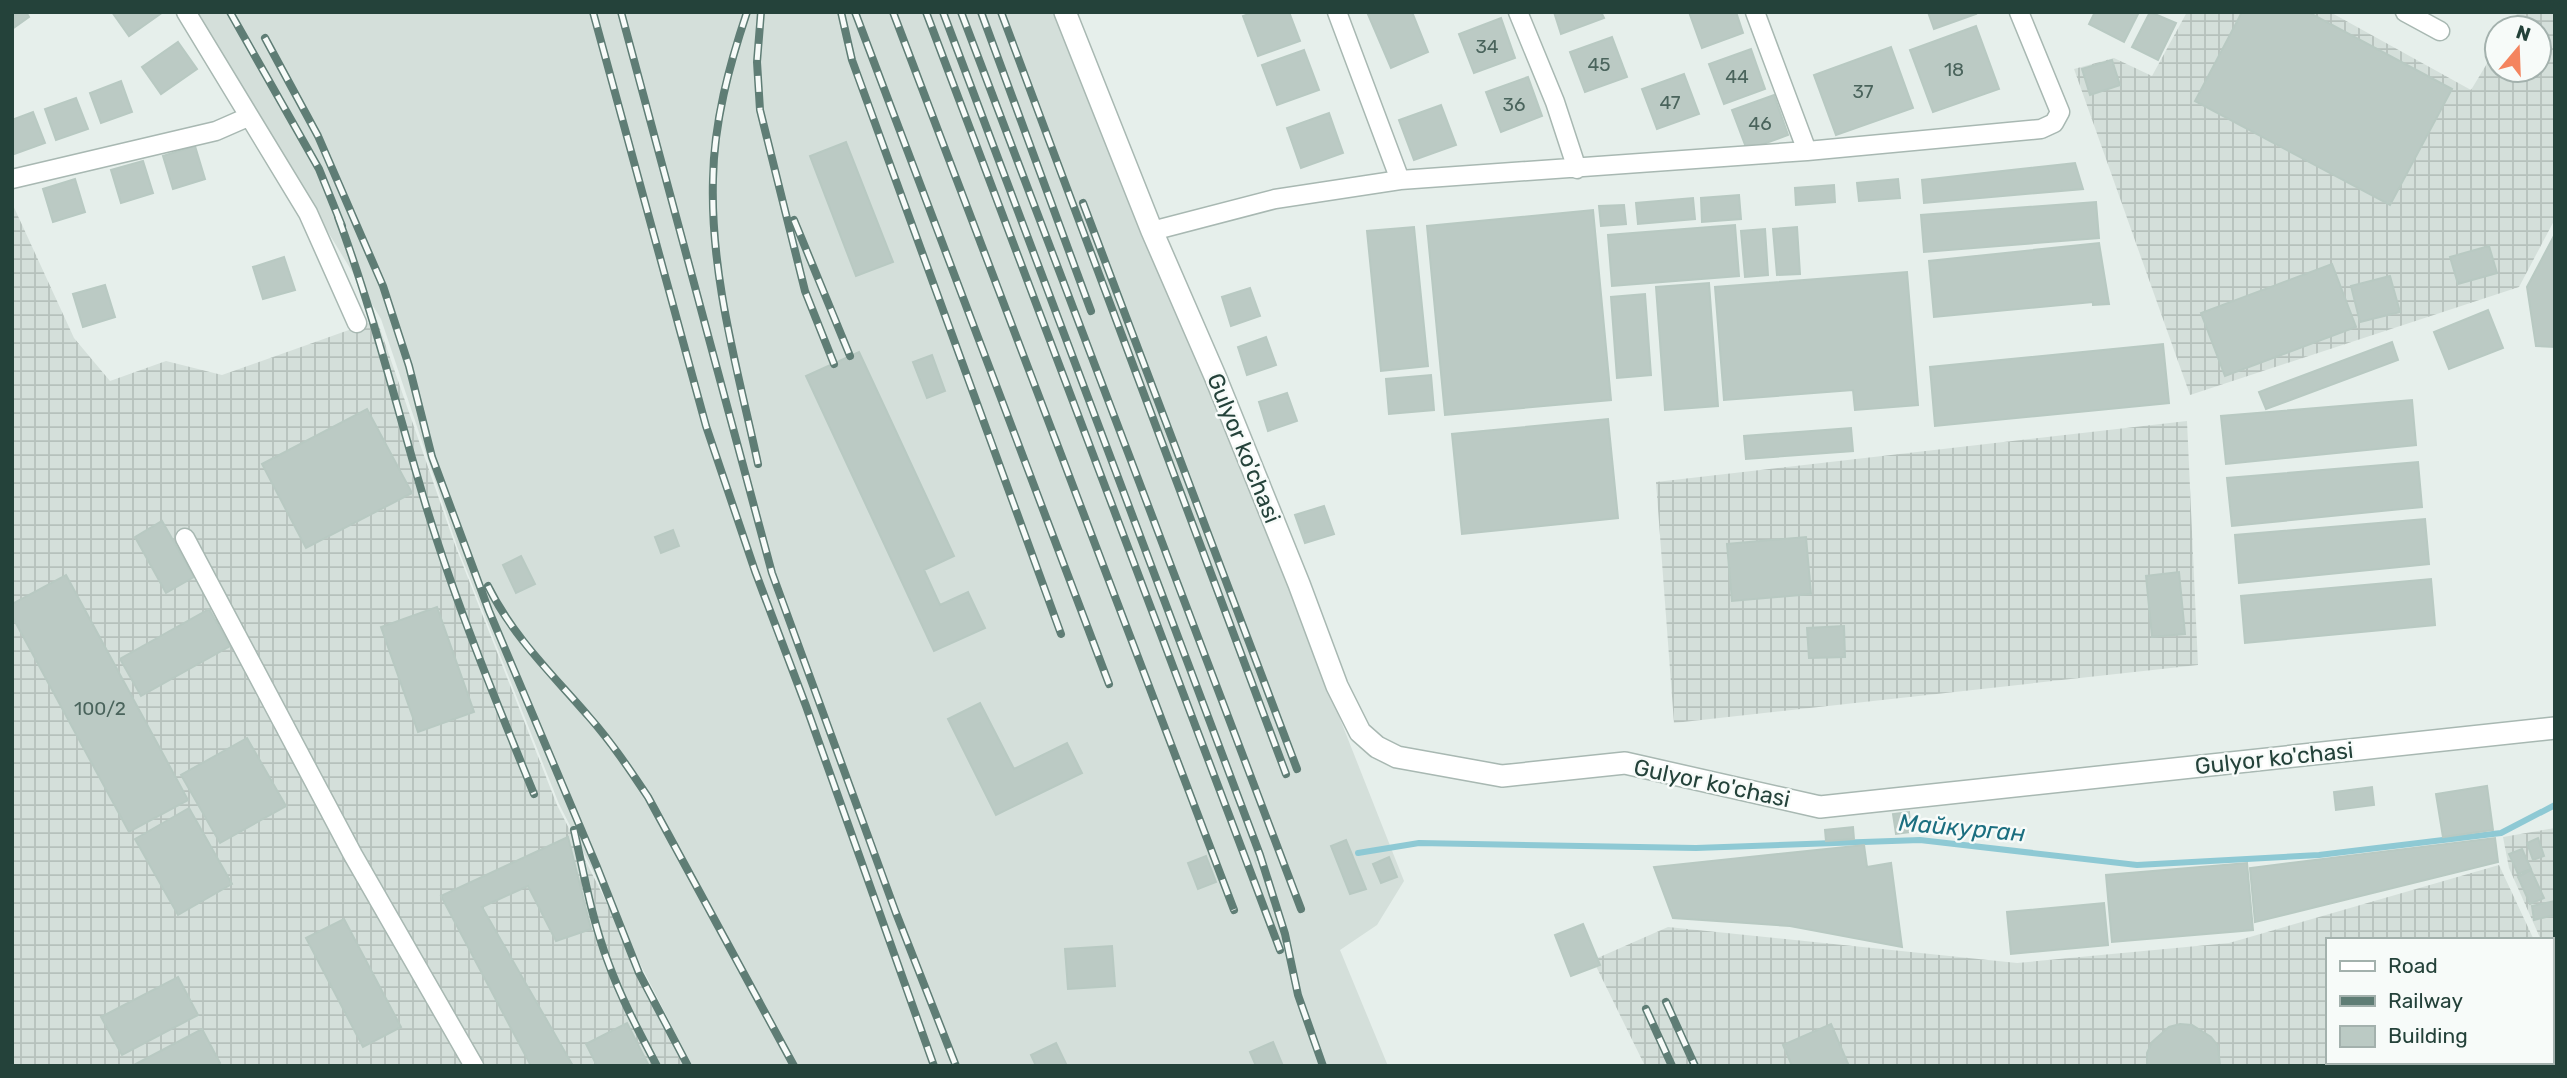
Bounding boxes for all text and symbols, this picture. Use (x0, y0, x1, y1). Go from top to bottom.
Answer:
north arrow (2483, 14, 2553, 84)
text: N (2513, 20, 2534, 46)
house number: 34 (1475, 35, 1499, 58)
house number: 45 (1587, 53, 1611, 76)
house number: 18 (1944, 58, 1964, 81)
house number: 44 (1725, 65, 1749, 88)
house number: 37 (1852, 80, 1874, 103)
house number: 47 (1659, 91, 1681, 114)
house number: 36 (1503, 93, 1525, 116)
house number: 46 (1748, 112, 1772, 135)
street label: Gulyor ko'chasi (1201, 369, 1287, 527)
house number: 100/2 (74, 697, 126, 720)
street label: Gulyor ko'chasi (2193, 736, 2355, 780)
street label: Gulyor ko'chasi (1631, 753, 1793, 813)
water label: Майкурган (1898, 809, 2027, 848)
legend (2326, 938, 2553, 1064)
text: Road (2388, 953, 2438, 978)
text: Railway (2388, 988, 2463, 1013)
text: Building (2388, 1023, 2468, 1048)

